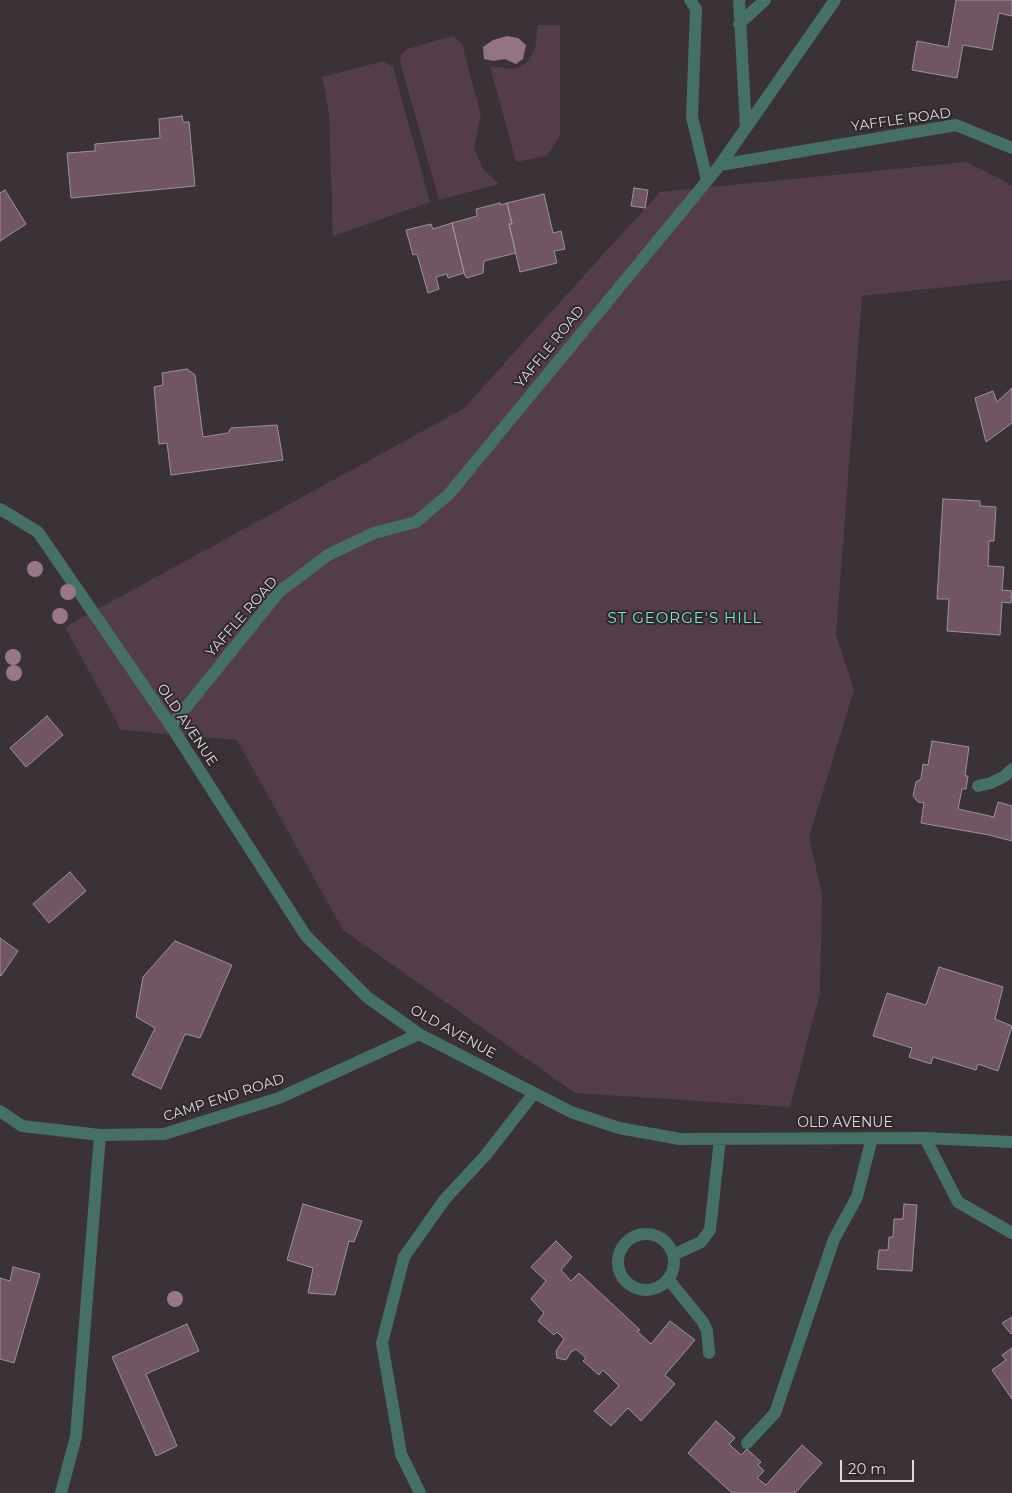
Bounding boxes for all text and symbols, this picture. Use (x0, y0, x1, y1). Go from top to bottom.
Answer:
street label: YAFFLE ROAD (850, 105, 952, 135)
street label: YAFFLE ROAD (512, 303, 588, 391)
street label: YAFFLE ROAD (203, 574, 281, 660)
district label: ST GEORGE'S HILL (606, 610, 764, 628)
street label: OLD AVENUE (153, 681, 221, 769)
street label: OLD AVENUE (407, 1001, 499, 1063)
street label: CAMP END ROAD (161, 1071, 287, 1125)
street label: OLD AVENUE (797, 1115, 893, 1131)
scale bar (842, 1450, 916, 1482)
text: 20 m (848, 1459, 886, 1478)

